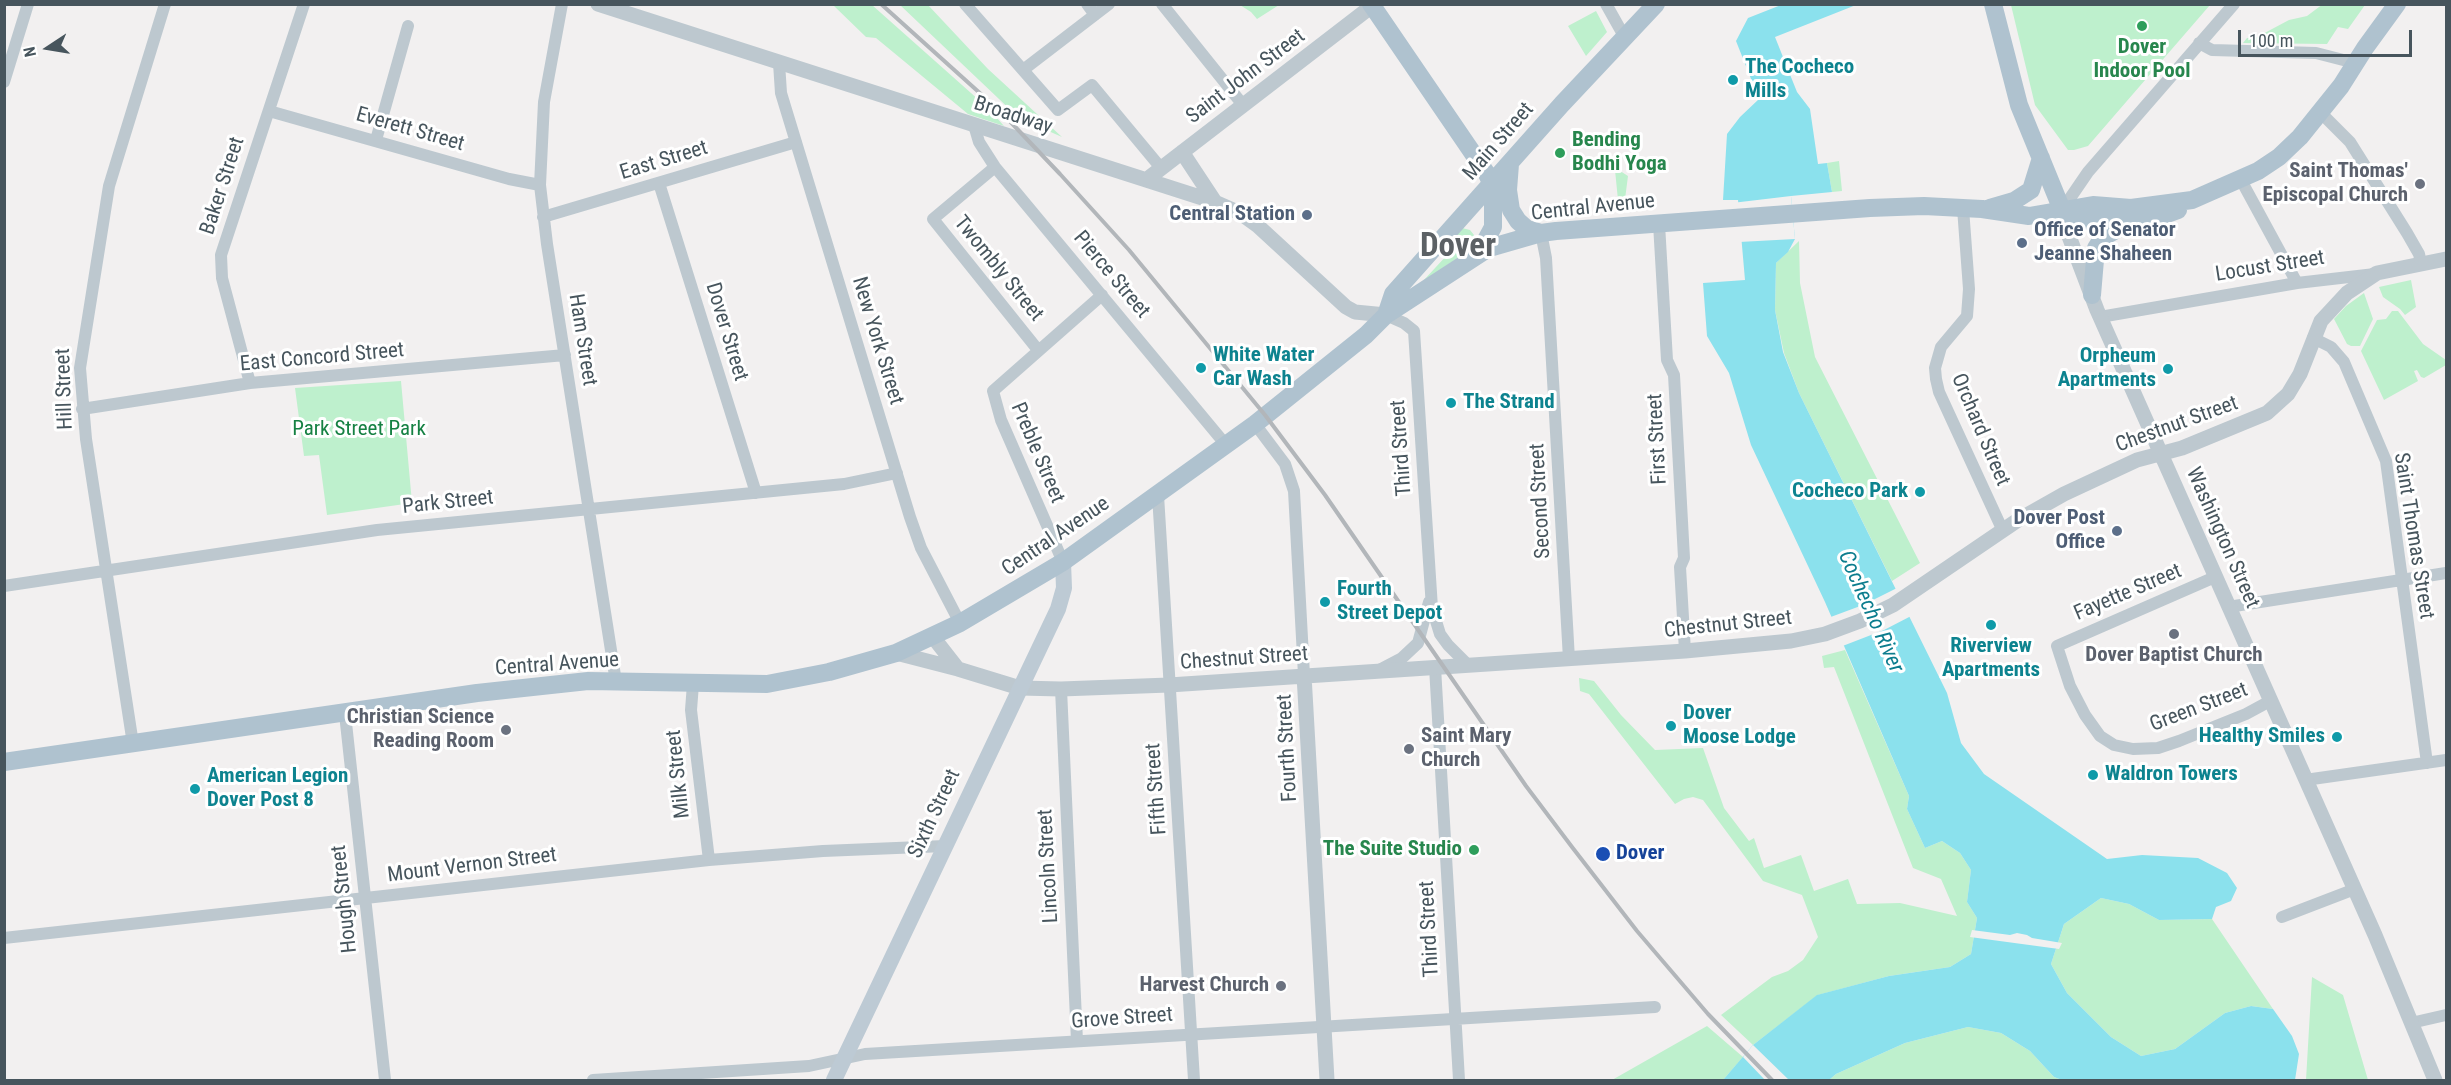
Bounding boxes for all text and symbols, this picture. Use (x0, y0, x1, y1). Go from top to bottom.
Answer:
north arrow (18, 18, 78, 78)
scale bar (2241, 18, 2415, 56)
marker: Dover Indoor Pool (2135, 19, 2149, 33)
street label: Saint John Street (1182, 24, 1310, 130)
text: 100 m (2249, 30, 2293, 51)
place label: Dover Indoor Pool (2093, 35, 2191, 85)
text: N (20, 45, 40, 59)
place label: The Cocheco Mills (1745, 55, 1854, 105)
marker: The Cocheco Mills (1726, 73, 1740, 87)
street label: Broadway (971, 92, 1055, 140)
street label: Main Street (1458, 98, 1540, 186)
street label: Everett Street (353, 103, 467, 157)
place label: Bending Bodhi Yoga (1572, 128, 1667, 178)
street label: Baker Street (195, 134, 251, 238)
street label: East Street (617, 136, 711, 186)
marker: Bending Bodhi Yoga (1553, 146, 1567, 160)
place label: Saint Thomas' Episcopal Church (2263, 159, 2408, 209)
marker: Saint Thomas' Episcopal Church (2413, 177, 2427, 191)
street label: Central Avenue (1530, 189, 1656, 227)
place label: Central Station (1169, 202, 1295, 228)
marker: Central Station (1300, 208, 1314, 222)
street label: Twombly Street (948, 211, 1048, 327)
place label: Office of Senator Jeanne Shaheen (2034, 218, 2176, 268)
street label: Pierce Street (1067, 226, 1155, 324)
district label: Dover (1420, 228, 1496, 268)
marker: Office of Senator Jeanne Shaheen (2015, 236, 2029, 250)
street label: Locust Street (2214, 246, 2326, 288)
street label: New York Street (846, 274, 908, 408)
street label: Dover Street (699, 280, 753, 384)
street label: Ham Street (562, 292, 602, 388)
street label: East Concord Street (239, 338, 405, 378)
place label: White Water Car Wash (1213, 343, 1314, 393)
place label: Orpheum Apartments (2058, 344, 2156, 394)
street label: Hill Street (51, 348, 79, 430)
marker: White Water Car Wash (1194, 361, 1208, 375)
marker: Orpheum Apartments (2161, 362, 2175, 376)
street label: Orchard Street (1945, 370, 2015, 490)
place label: The Strand (1463, 390, 1555, 416)
street label: Chestnut Street (2112, 391, 2242, 459)
street label: First Street (1643, 393, 1673, 485)
marker: The Strand (1444, 396, 1458, 410)
street label: Preble Street (1005, 399, 1069, 507)
street label: Third Street (1386, 399, 1418, 497)
park label: Park Street Park (292, 417, 426, 443)
street label: Second Street (1525, 443, 1557, 559)
street label: Saint Thomas Street (2387, 451, 2439, 621)
street label: Washington Street (2180, 464, 2264, 612)
place label: Cocheco Park (1792, 479, 1908, 505)
marker: Cocheco Park (1913, 485, 1927, 499)
street label: Park Street (401, 486, 495, 520)
street label: Central Avenue (997, 492, 1115, 582)
place label: Dover Post Office (2013, 506, 2105, 556)
marker: Dover Post Office (2110, 524, 2124, 538)
water label: Cochecho River (1831, 547, 1909, 677)
street label: Fayette Street (2070, 559, 2186, 627)
place label: Fourth Street Depot (1337, 577, 1442, 627)
marker: Fourth Street Depot (1318, 595, 1332, 609)
street label: Chestnut Street (1663, 606, 1793, 644)
marker: Riverview Apartments (1984, 618, 1998, 632)
marker: Dover Baptist Church (2167, 627, 2181, 641)
place label: Riverview Apartments (1942, 634, 2040, 684)
street label: Chestnut Street (1179, 642, 1309, 676)
place label: Dover Baptist Church (2085, 643, 2263, 669)
street label: Central Avenue (494, 648, 620, 682)
street label: Green Street (2147, 678, 2251, 738)
street label: Fourth Street (1273, 693, 1303, 803)
place label: Dover Moose Lodge (1683, 701, 1796, 751)
place label: Christian Science Reading Room (347, 705, 494, 755)
marker: Dover Moose Lodge (1664, 719, 1678, 733)
marker: Christian Science Reading Room (499, 723, 513, 737)
place label: Saint Mary Church (1421, 724, 1511, 774)
place label: Healthy Smiles (2199, 724, 2325, 750)
street label: Milk Street (662, 728, 696, 820)
marker: Healthy Smiles (2330, 730, 2344, 744)
street label: Fifth Street (1141, 742, 1173, 836)
marker: Saint Mary Church (1402, 742, 1416, 756)
place label: Waldron Towers (2105, 762, 2238, 788)
place label: American Legion Dover Post 8 (207, 764, 348, 814)
street label: Sixth Street (903, 765, 967, 863)
marker: Waldron Towers (2086, 768, 2100, 782)
marker: American Legion Dover Post 8 (188, 782, 202, 796)
street label: Lincoln Street (1033, 808, 1065, 924)
place label: The Suite Studio (1323, 837, 1462, 863)
place label: Dover (1616, 841, 1664, 867)
street label: Mount Vernon Street (386, 843, 558, 889)
marker: The Suite Studio (1467, 843, 1481, 857)
street label: Hough Street (327, 844, 363, 954)
marker: Dover (1594, 845, 1612, 863)
street label: Third Street (1415, 880, 1445, 978)
place label: Harvest Church (1140, 973, 1269, 999)
marker: Harvest Church (1274, 979, 1288, 993)
street label: Grove Street (1070, 1003, 1174, 1035)

